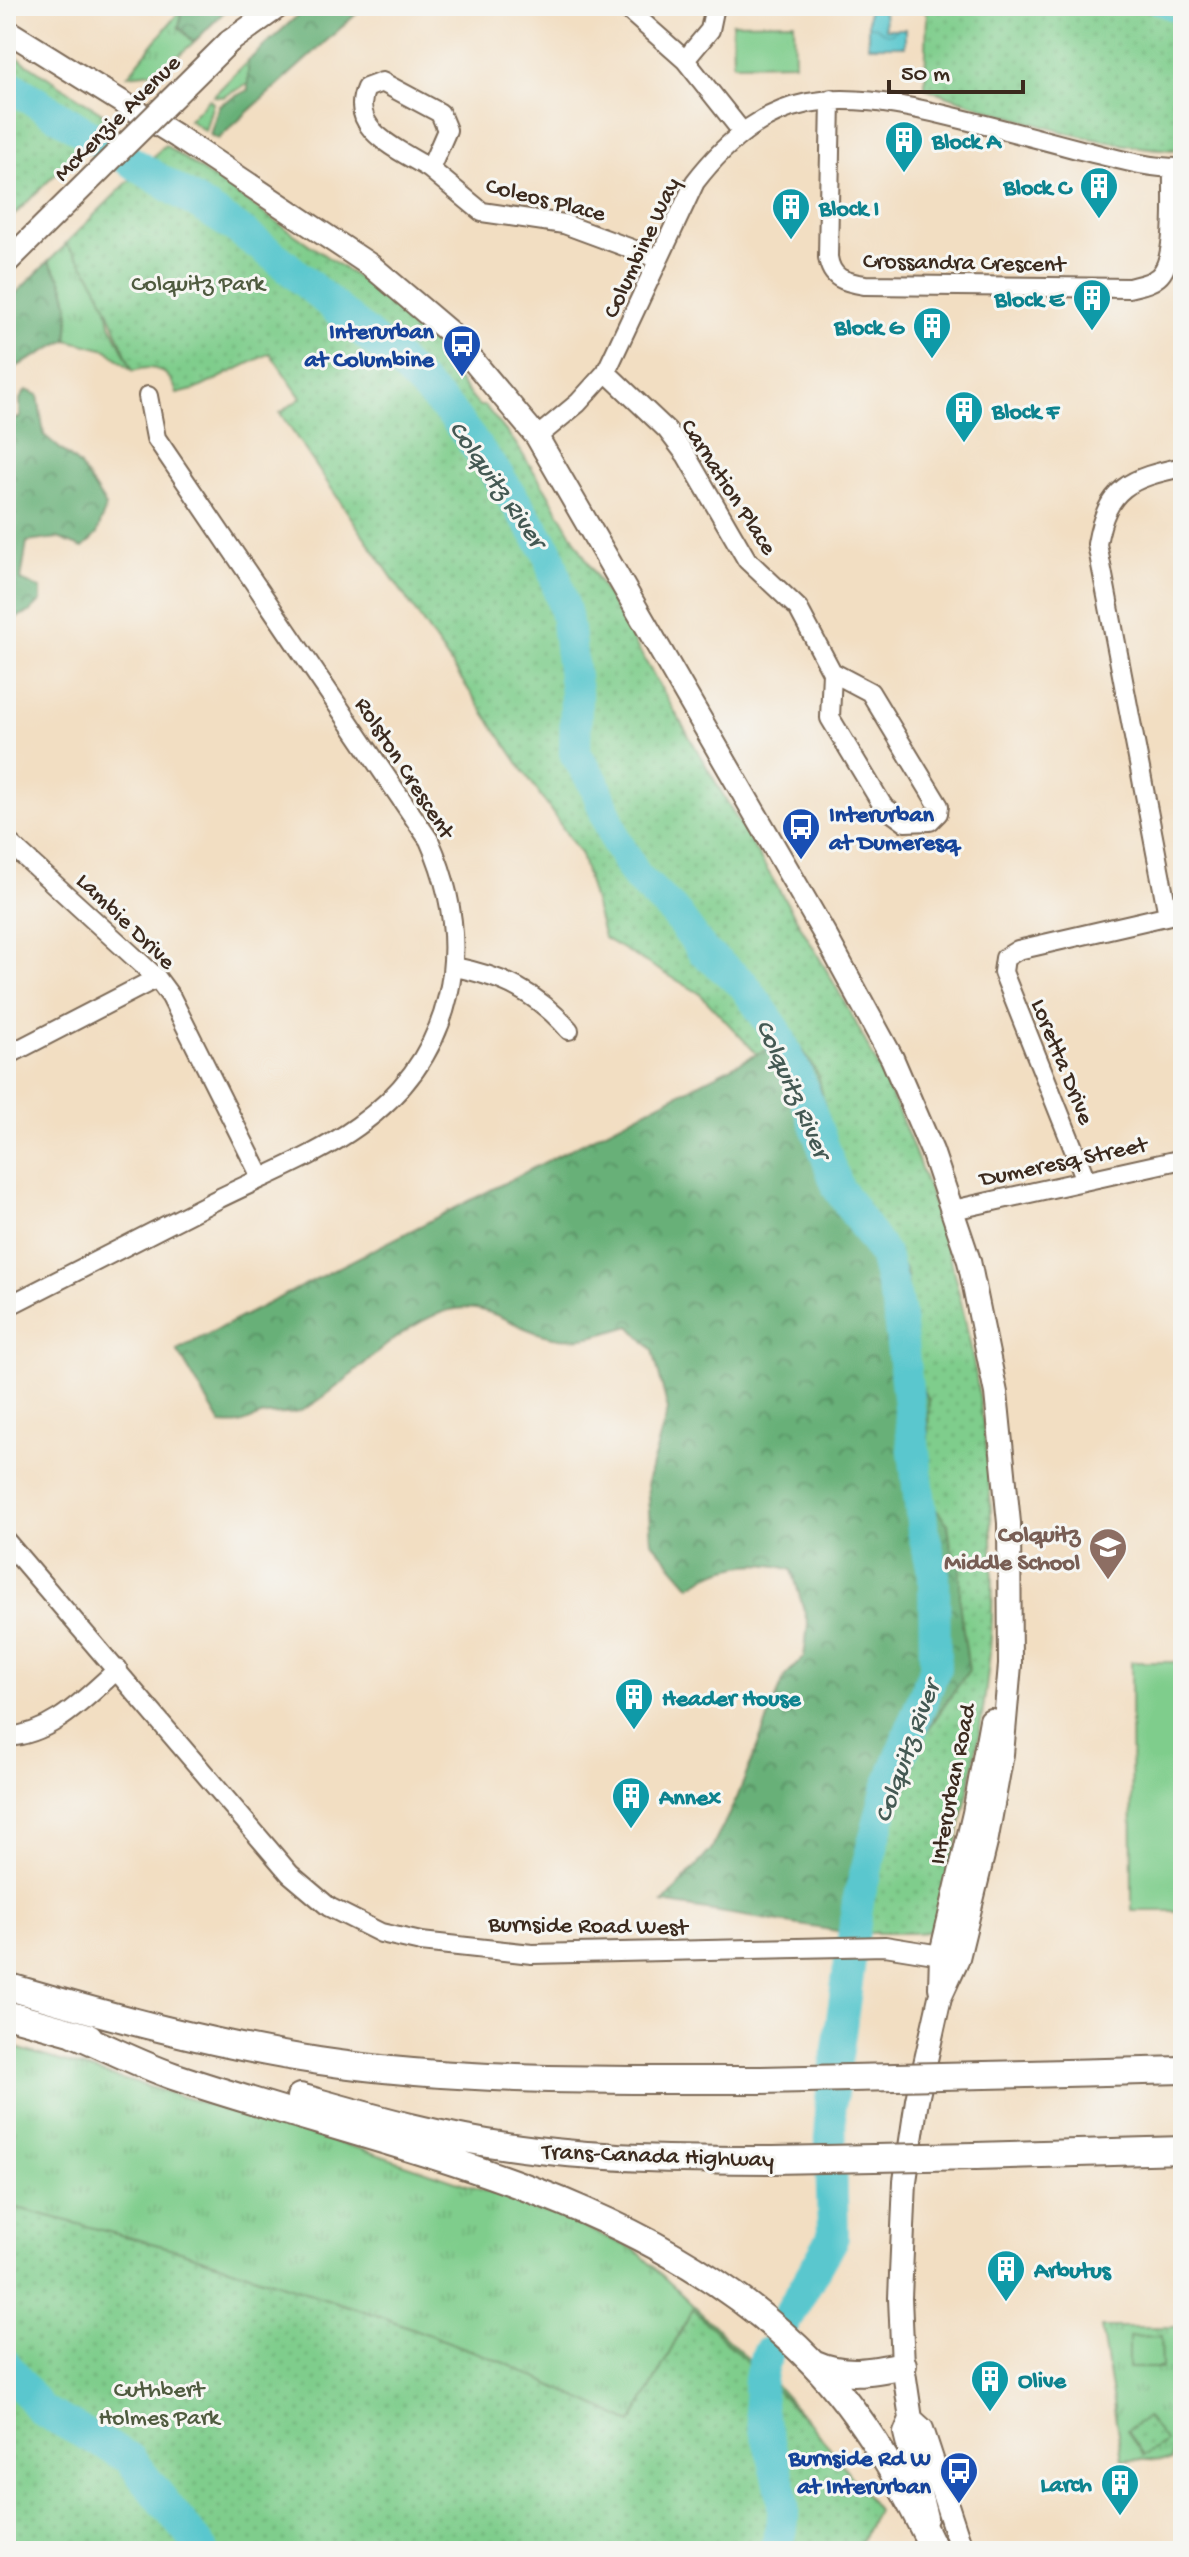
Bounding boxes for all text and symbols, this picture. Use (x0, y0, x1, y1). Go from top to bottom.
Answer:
scale bar (889, 44, 1023, 94)
street label: McKenzie Avenue (49, 49, 189, 189)
text: 50 m (901, 61, 950, 90)
building icon: Block A (883, 119, 925, 174)
place label: Block A (931, 129, 1003, 158)
building icon: Block C (1078, 165, 1120, 220)
street label: Coleos Place (482, 173, 609, 230)
street label: Columbine Way (598, 173, 688, 323)
place label: Block C (1002, 175, 1073, 204)
building icon: Block I (770, 186, 812, 241)
place label: Block I (818, 196, 879, 225)
street label: Crossandra Crescent (862, 248, 1068, 281)
park label: Colquitz Park (131, 271, 267, 300)
building icon: Block E (1071, 277, 1113, 332)
place label: Block E (993, 287, 1066, 316)
building icon: Block G (911, 305, 953, 360)
place label: Block G (833, 315, 906, 344)
place label: Interurban at Columbine (303, 319, 436, 376)
bus stop icon: Interurban at Columbine (441, 323, 483, 378)
building icon: Block F (943, 389, 985, 444)
place label: Block F (991, 399, 1061, 428)
street label: Carnation Place (672, 414, 782, 562)
water label: Colquitz River (440, 416, 553, 559)
street label: Rolston Crescent (347, 693, 461, 847)
place label: Interurban at Dumeresq (828, 802, 962, 859)
bus stop icon: Interurban at Dumeresq (780, 806, 822, 861)
street label: Lambie Drive (69, 868, 181, 978)
street label: Loretta Drive (1022, 995, 1099, 1130)
water label: Colquitz River (747, 1016, 837, 1168)
street label: Dumeresq Street (976, 1131, 1152, 1196)
place label: Colquitz Middle School (944, 1522, 1081, 1579)
school or university icon: Colquitz Middle School (1087, 1526, 1129, 1581)
water label: Colquitz River (869, 1673, 951, 1828)
building icon: Header House (613, 1676, 655, 1731)
place label: Header House (662, 1686, 802, 1715)
street label: Interurban Road (925, 1700, 985, 1867)
building icon: Annex (610, 1775, 652, 1830)
place label: Annex (658, 1785, 721, 1814)
street label: Burnside Road West (487, 1911, 690, 1944)
street label: Trans-Canada Highway (539, 2139, 775, 2176)
building icon: Arbutus (985, 2248, 1027, 2303)
place label: Arbutus (1033, 2258, 1112, 2287)
building icon: Olive (969, 2358, 1011, 2413)
place label: Olive (1018, 2368, 1068, 2397)
park label: Cuthbert Holmes Park (98, 2377, 222, 2434)
place label: Burnside Rd W at Interurban (788, 2446, 932, 2503)
bus stop icon: Burnside Rd W at Interurban (938, 2450, 980, 2505)
building icon: Larch (1099, 2462, 1141, 2517)
place label: Larch (1040, 2472, 1092, 2501)

